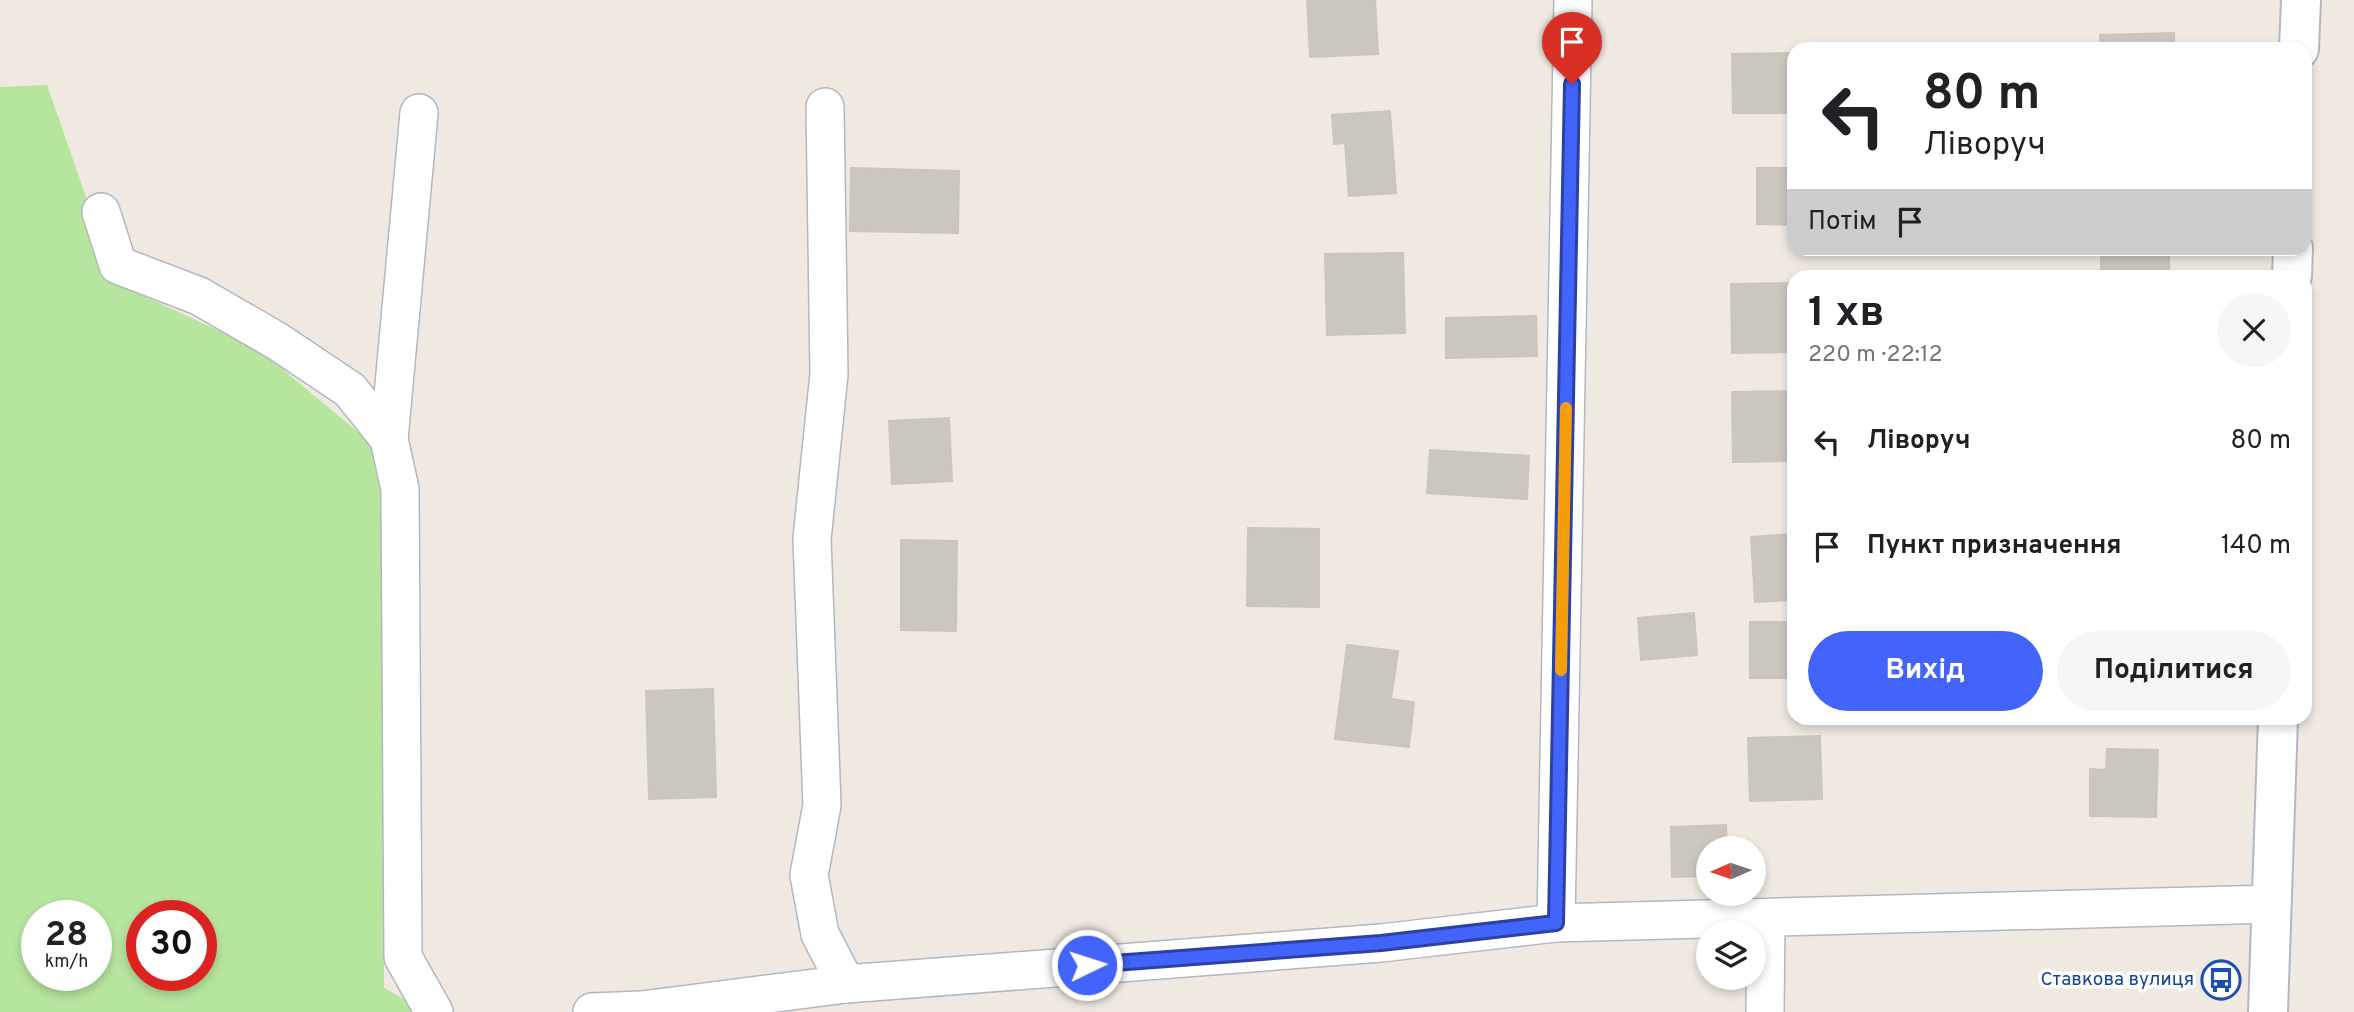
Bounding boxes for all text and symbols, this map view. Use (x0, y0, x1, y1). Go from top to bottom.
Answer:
pin (1542, 12.0, 1602, 84)
icon: arrive (1553, 23, 1591, 61)
text: 80 m (1923, 65, 2040, 127)
icon: left (1808, 70, 1899, 161)
text: Ліворуч (1923, 126, 2046, 166)
icon: arrive (1891, 203, 1929, 241)
text: Потім (1808, 206, 1877, 239)
text: 1 хв (1808, 288, 1885, 341)
button: close (2217, 293, 2291, 367)
text: 220 m · 22:12 (1808, 341, 1943, 370)
icon: left (1808, 423, 1846, 461)
text: Ліворуч (1867, 425, 1970, 458)
text: 80 m (2231, 425, 2291, 458)
icon: arrive (1808, 528, 1846, 566)
text: Пункт призначення (1867, 530, 2121, 563)
text: 140 m (2221, 530, 2291, 563)
button: Вихід (1808, 631, 2043, 711)
button: Поділитися (2057, 631, 2291, 711)
north arrow (1696, 836, 1766, 906)
map controls (1696, 836, 1766, 990)
speed limit sign: 30 (126, 900, 217, 991)
text: 28 (45, 914, 88, 958)
button: layers (1696, 920, 1766, 990)
position arrow (1050, 928, 1124, 1002)
text: km/h (45, 951, 88, 974)
bus stop icon: Ставкова вулиця (2200, 959, 2242, 1001)
place label: Ставкова вулиця (2040, 968, 2194, 992)

